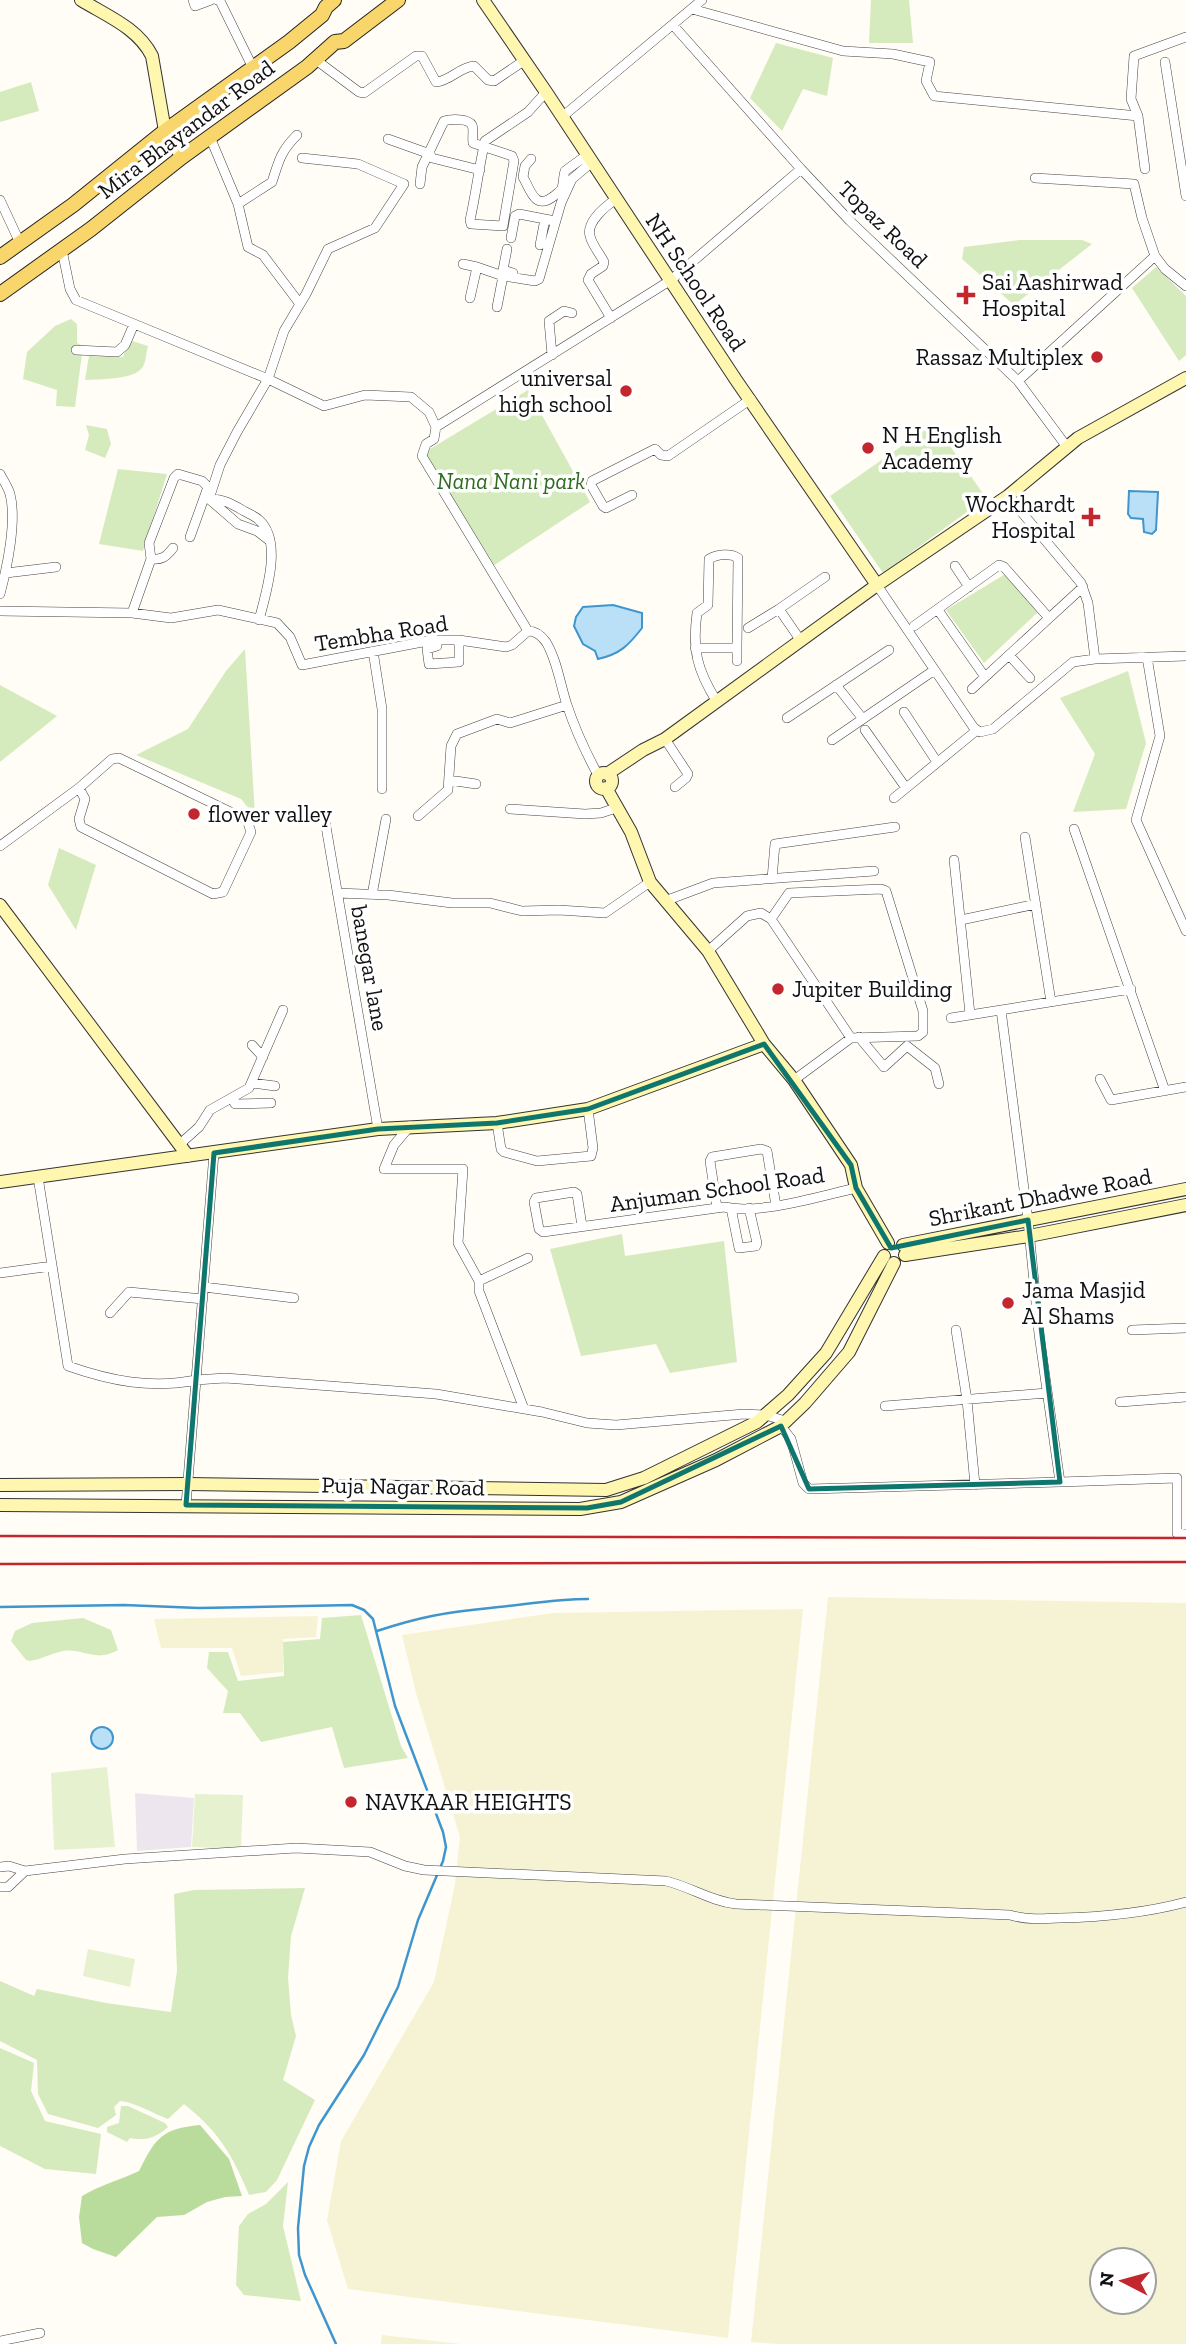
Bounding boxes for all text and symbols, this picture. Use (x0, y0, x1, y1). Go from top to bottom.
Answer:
street label: Mira Bhayandar Road (92, 53, 280, 204)
street label: Topaz Road (832, 174, 934, 274)
street label: NH School Road (640, 208, 752, 356)
place label: Sai Aashirwad Hospital (982, 268, 1123, 322)
marker: Sai Aashirwad Hospital (956, 285, 976, 305)
place label: Rassaz Multiplex (916, 343, 1083, 371)
marker: Rassaz Multiplex (1089, 349, 1105, 365)
place label: universal high school (499, 364, 612, 418)
marker: universal high school (618, 383, 634, 399)
place label: N H English Academy (882, 421, 1002, 475)
marker: N H English Academy (860, 440, 876, 456)
park label: Nana Nani park (437, 467, 585, 495)
place label: Wockhardt Hospital (965, 490, 1075, 544)
marker: Wockhardt Hospital (1081, 507, 1101, 527)
street label: Tembha Road (312, 609, 450, 657)
place label: flower valley (208, 800, 332, 828)
marker: flower valley (186, 806, 202, 822)
street label: banegar lane (345, 902, 395, 1033)
place label: Jupiter Building (792, 975, 952, 1003)
marker: Jupiter Building (770, 981, 786, 997)
street label: Anjuman School Road (608, 1160, 826, 1218)
street label: Shrikant Dhadwe Road (926, 1162, 1154, 1232)
place label: Jama Masjid Al Shams (1022, 1276, 1146, 1330)
marker: Jama Masjid Al Shams (1000, 1295, 1016, 1311)
street label: Puja Nagar Road (321, 1471, 485, 1501)
place label: NAVKAAR HEIGHTS (365, 1788, 572, 1816)
marker: NAVKAAR HEIGHTS (343, 1794, 359, 1810)
north arrow (1088, 2246, 1158, 2316)
text: N (1094, 2271, 1119, 2288)

